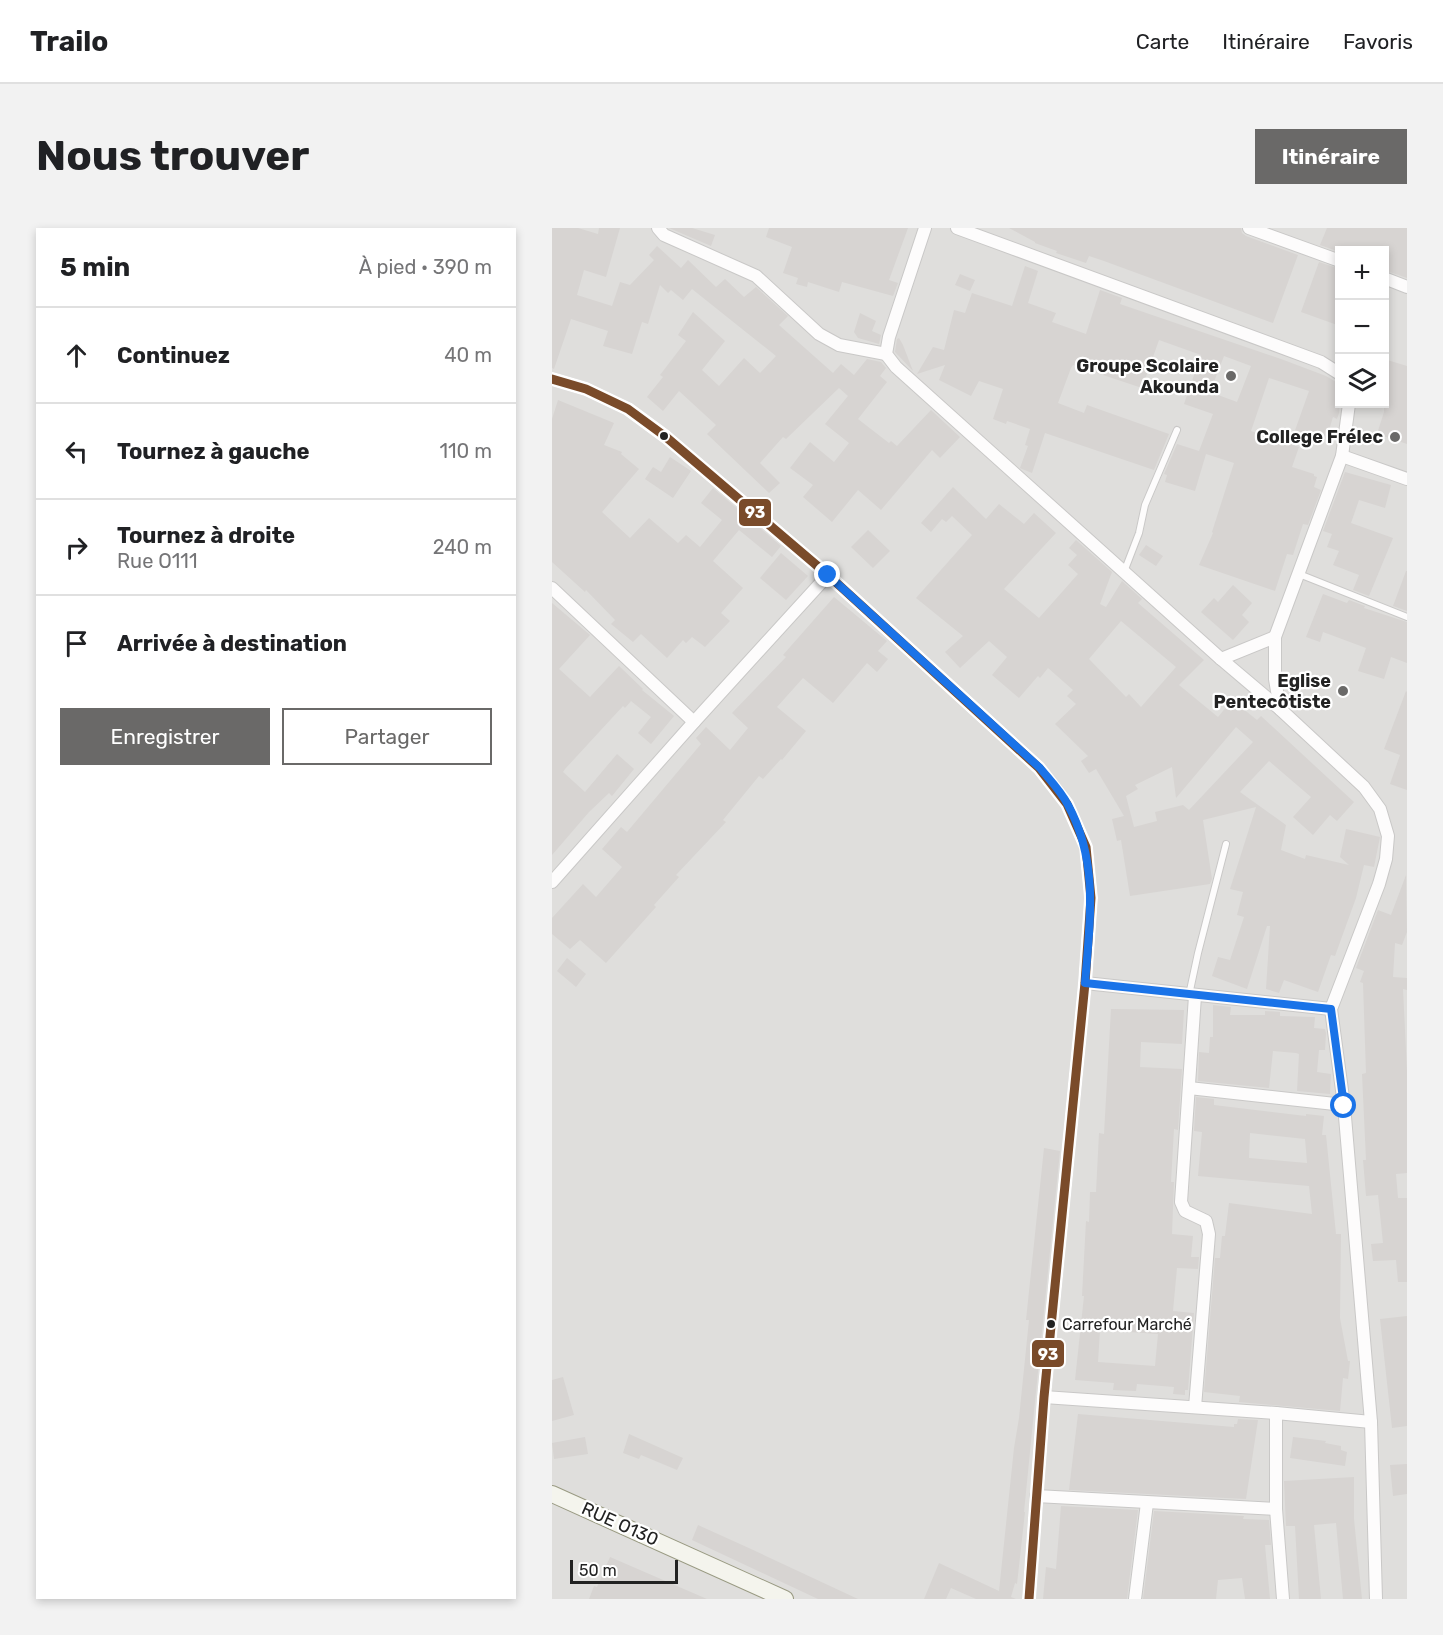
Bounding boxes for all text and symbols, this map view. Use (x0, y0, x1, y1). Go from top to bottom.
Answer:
text: Trailo (30, 25, 108, 58)
text: Carte (1136, 29, 1189, 54)
text: Itinéraire (1222, 29, 1310, 54)
text: Favoris (1343, 29, 1413, 54)
button: Itinéraire (1255, 129, 1407, 184)
text: Nous trouver (36, 131, 309, 181)
map controls (1335, 246, 1389, 408)
button: + (1335, 246, 1389, 300)
text: 5 min (60, 252, 130, 283)
text: À pied · 390 m (359, 255, 492, 279)
button: − (1335, 300, 1389, 354)
icon: ahead (60, 339, 93, 372)
text: Continuez (117, 342, 230, 369)
text: 40 m (444, 343, 492, 367)
button: layers (1335, 354, 1389, 408)
place label: Groupe Scolaire Akounda (1076, 355, 1219, 398)
marker: Groupe Scolaire Akounda (1224, 369, 1238, 383)
place label: College Frélec (1256, 426, 1383, 448)
unlabelled marker (658, 430, 670, 442)
marker: College Frélec (1388, 430, 1402, 444)
icon: left (60, 435, 93, 468)
text: Tournez à gauche (117, 438, 310, 465)
text: 110 m (440, 439, 492, 463)
line badge: 93 (738, 498, 772, 527)
text: 93 (745, 503, 765, 522)
text: Tournez à droite (117, 522, 295, 549)
icon: right (60, 531, 93, 564)
text: 240 m (433, 535, 492, 559)
text: Rue O111 (117, 549, 197, 573)
route end (814, 561, 840, 587)
icon: arrive (60, 627, 93, 660)
text: Arrivée à destination (117, 630, 347, 657)
place label: Eglise Pentecôtiste (1214, 670, 1331, 713)
marker: Eglise Pentecôtiste (1336, 684, 1350, 698)
button: Enregistrer (60, 708, 270, 765)
button: Partager (282, 708, 492, 765)
route start (1330, 1092, 1356, 1118)
place label: Carrefour Marché (1062, 1315, 1192, 1334)
marker: Carrefour Marché (1045, 1318, 1057, 1330)
line badge: 93 (1031, 1339, 1065, 1368)
text: 93 (1038, 1345, 1058, 1364)
street label: RUE O130 (578, 1497, 662, 1551)
scale bar (570, 1557, 678, 1584)
text: 50 m (579, 1561, 617, 1580)

